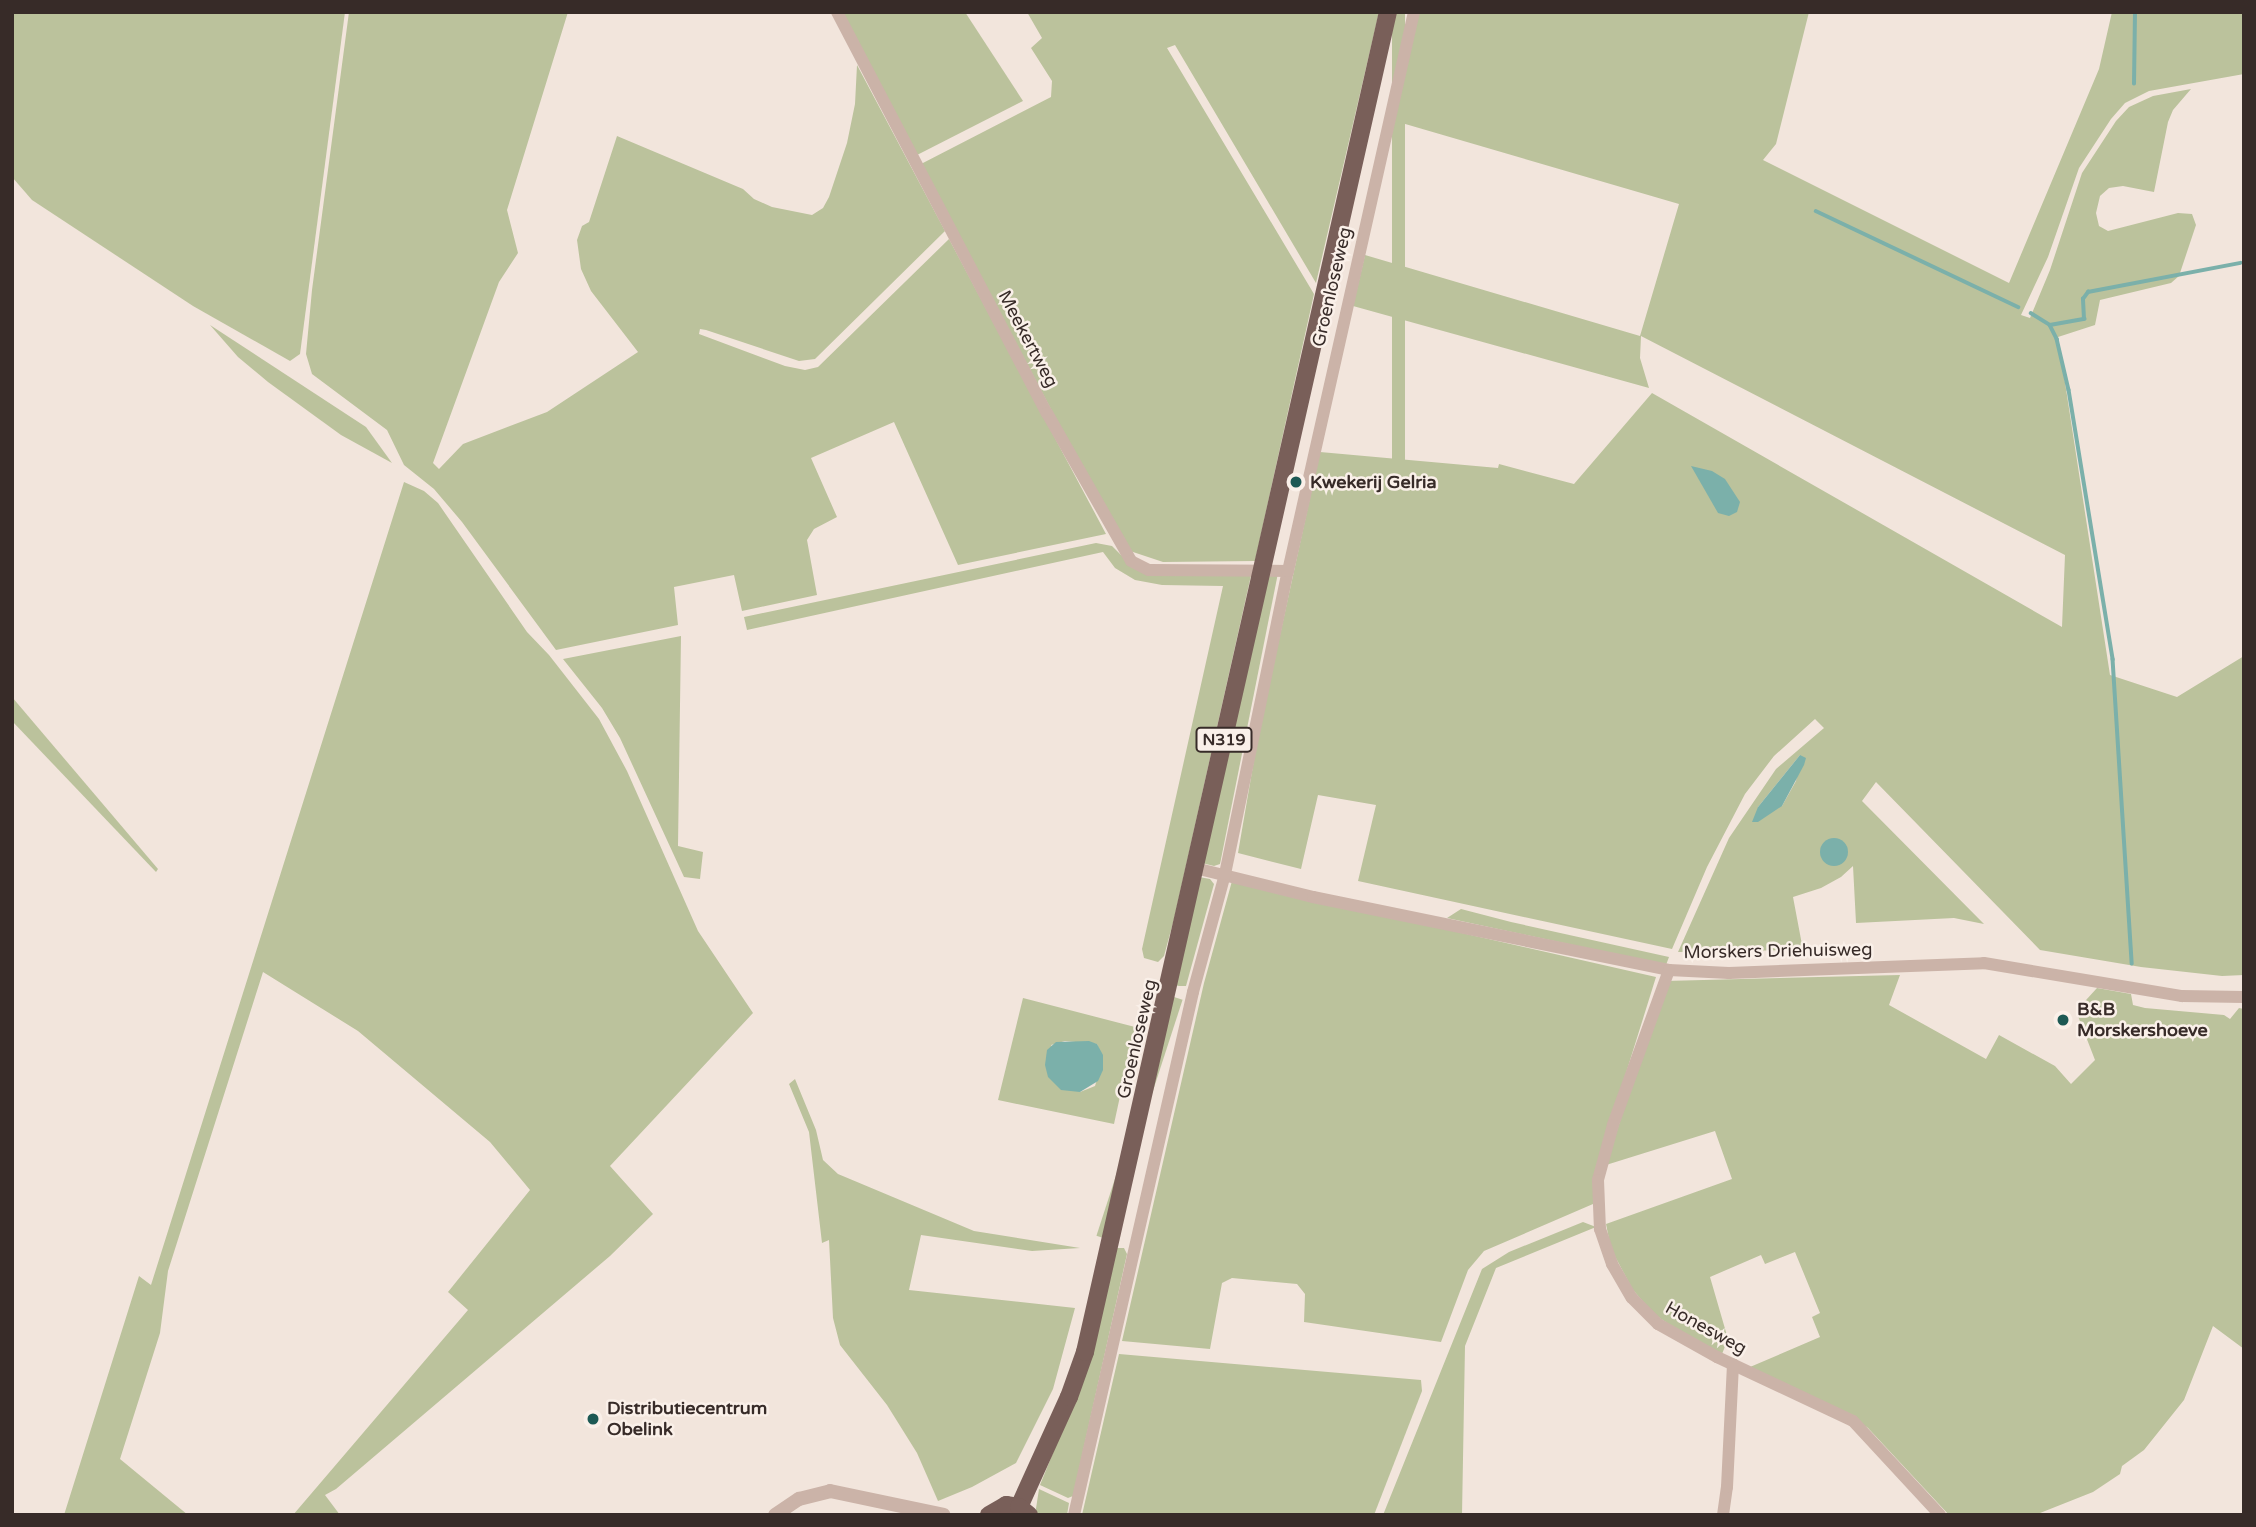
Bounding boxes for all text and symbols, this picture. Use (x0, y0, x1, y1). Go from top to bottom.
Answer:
street label: Groenloseweg (1308, 225, 1356, 349)
street label: Meekertweg (993, 287, 1063, 391)
place label: Kwekerij Gelria (1310, 471, 1437, 493)
marker: Kwekerij Gelria (1288, 474, 1304, 490)
road number: N319 (1194, 727, 1254, 752)
street label: Morskers Driehuisweg (1683, 939, 1873, 963)
street label: Groenloseweg (1113, 977, 1161, 1101)
place label: B&B Morskershoeve (2077, 999, 2208, 1042)
marker: B&B Morskershoeve (2055, 1012, 2071, 1028)
street label: Honesweg (1662, 1297, 1750, 1359)
place label: Distributiecentrum Obelink (607, 1398, 767, 1440)
marker: Distributiecentrum Obelink (585, 1411, 601, 1427)

